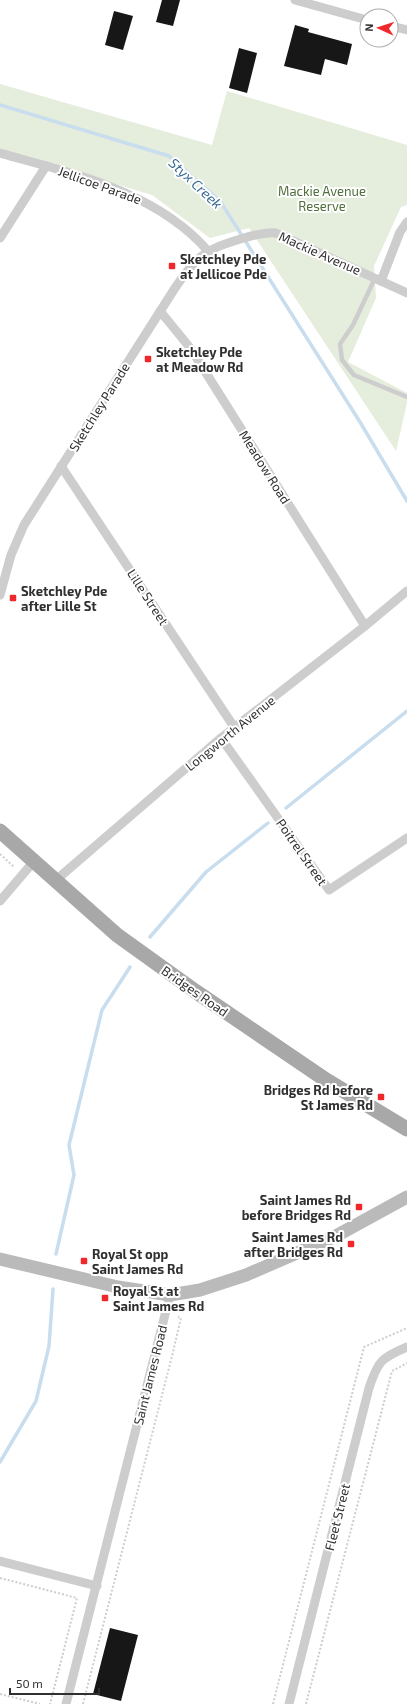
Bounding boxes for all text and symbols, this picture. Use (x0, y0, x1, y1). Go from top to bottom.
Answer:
north arrow (359, 8, 399, 48)
text: N (362, 23, 375, 32)
water label: Styx Creek (166, 154, 226, 212)
street label: Jellicoe Parade (56, 163, 144, 207)
park label: Mackie Avenue Reserve (278, 183, 366, 214)
street label: Mackie Avenue (277, 228, 363, 278)
place label: Sketchley Pde at Jellicoe Pde (180, 251, 267, 282)
marker: Sketchley Pde at Jellicoe Pde (167, 261, 177, 271)
place label: Sketchley Pde at Meadow Rd (156, 344, 243, 375)
marker: Sketchley Pde at Meadow Rd (143, 354, 153, 364)
street label: Sketchley Parade (65, 360, 133, 454)
street label: Meadow Road (236, 427, 294, 507)
street label: Lille Street (124, 566, 172, 628)
place label: Sketchley Pde after Lille St (21, 583, 107, 614)
marker: Sketchley Pde after Lille St (8, 593, 18, 603)
street label: Longworth Avenue (182, 692, 278, 774)
street label: Poitrel Street (273, 816, 331, 888)
street label: Bridges Road (159, 962, 231, 1020)
place label: Bridges Rd before St James Rd (264, 1082, 373, 1113)
marker: Bridges Rd before St James Rd (376, 1092, 386, 1102)
place label: Saint James Rd before Bridges Rd (242, 1192, 351, 1223)
marker: Saint James Rd before Bridges Rd (354, 1202, 364, 1212)
place label: Saint James Rd after Bridges Rd (244, 1229, 343, 1260)
marker: Saint James Rd after Bridges Rd (346, 1239, 356, 1249)
place label: Royal St opp Saint James Rd (92, 1246, 183, 1277)
marker: Royal St opp Saint James Rd (79, 1256, 89, 1266)
place label: Royal St at Saint James Rd (113, 1283, 204, 1314)
marker: Royal St at Saint James Rd (100, 1293, 110, 1303)
street label: Saint James Road (130, 1323, 170, 1427)
street label: Fleet Street (321, 1482, 353, 1552)
scale bar (10, 1670, 99, 1696)
text: 50 m (16, 1676, 43, 1690)

